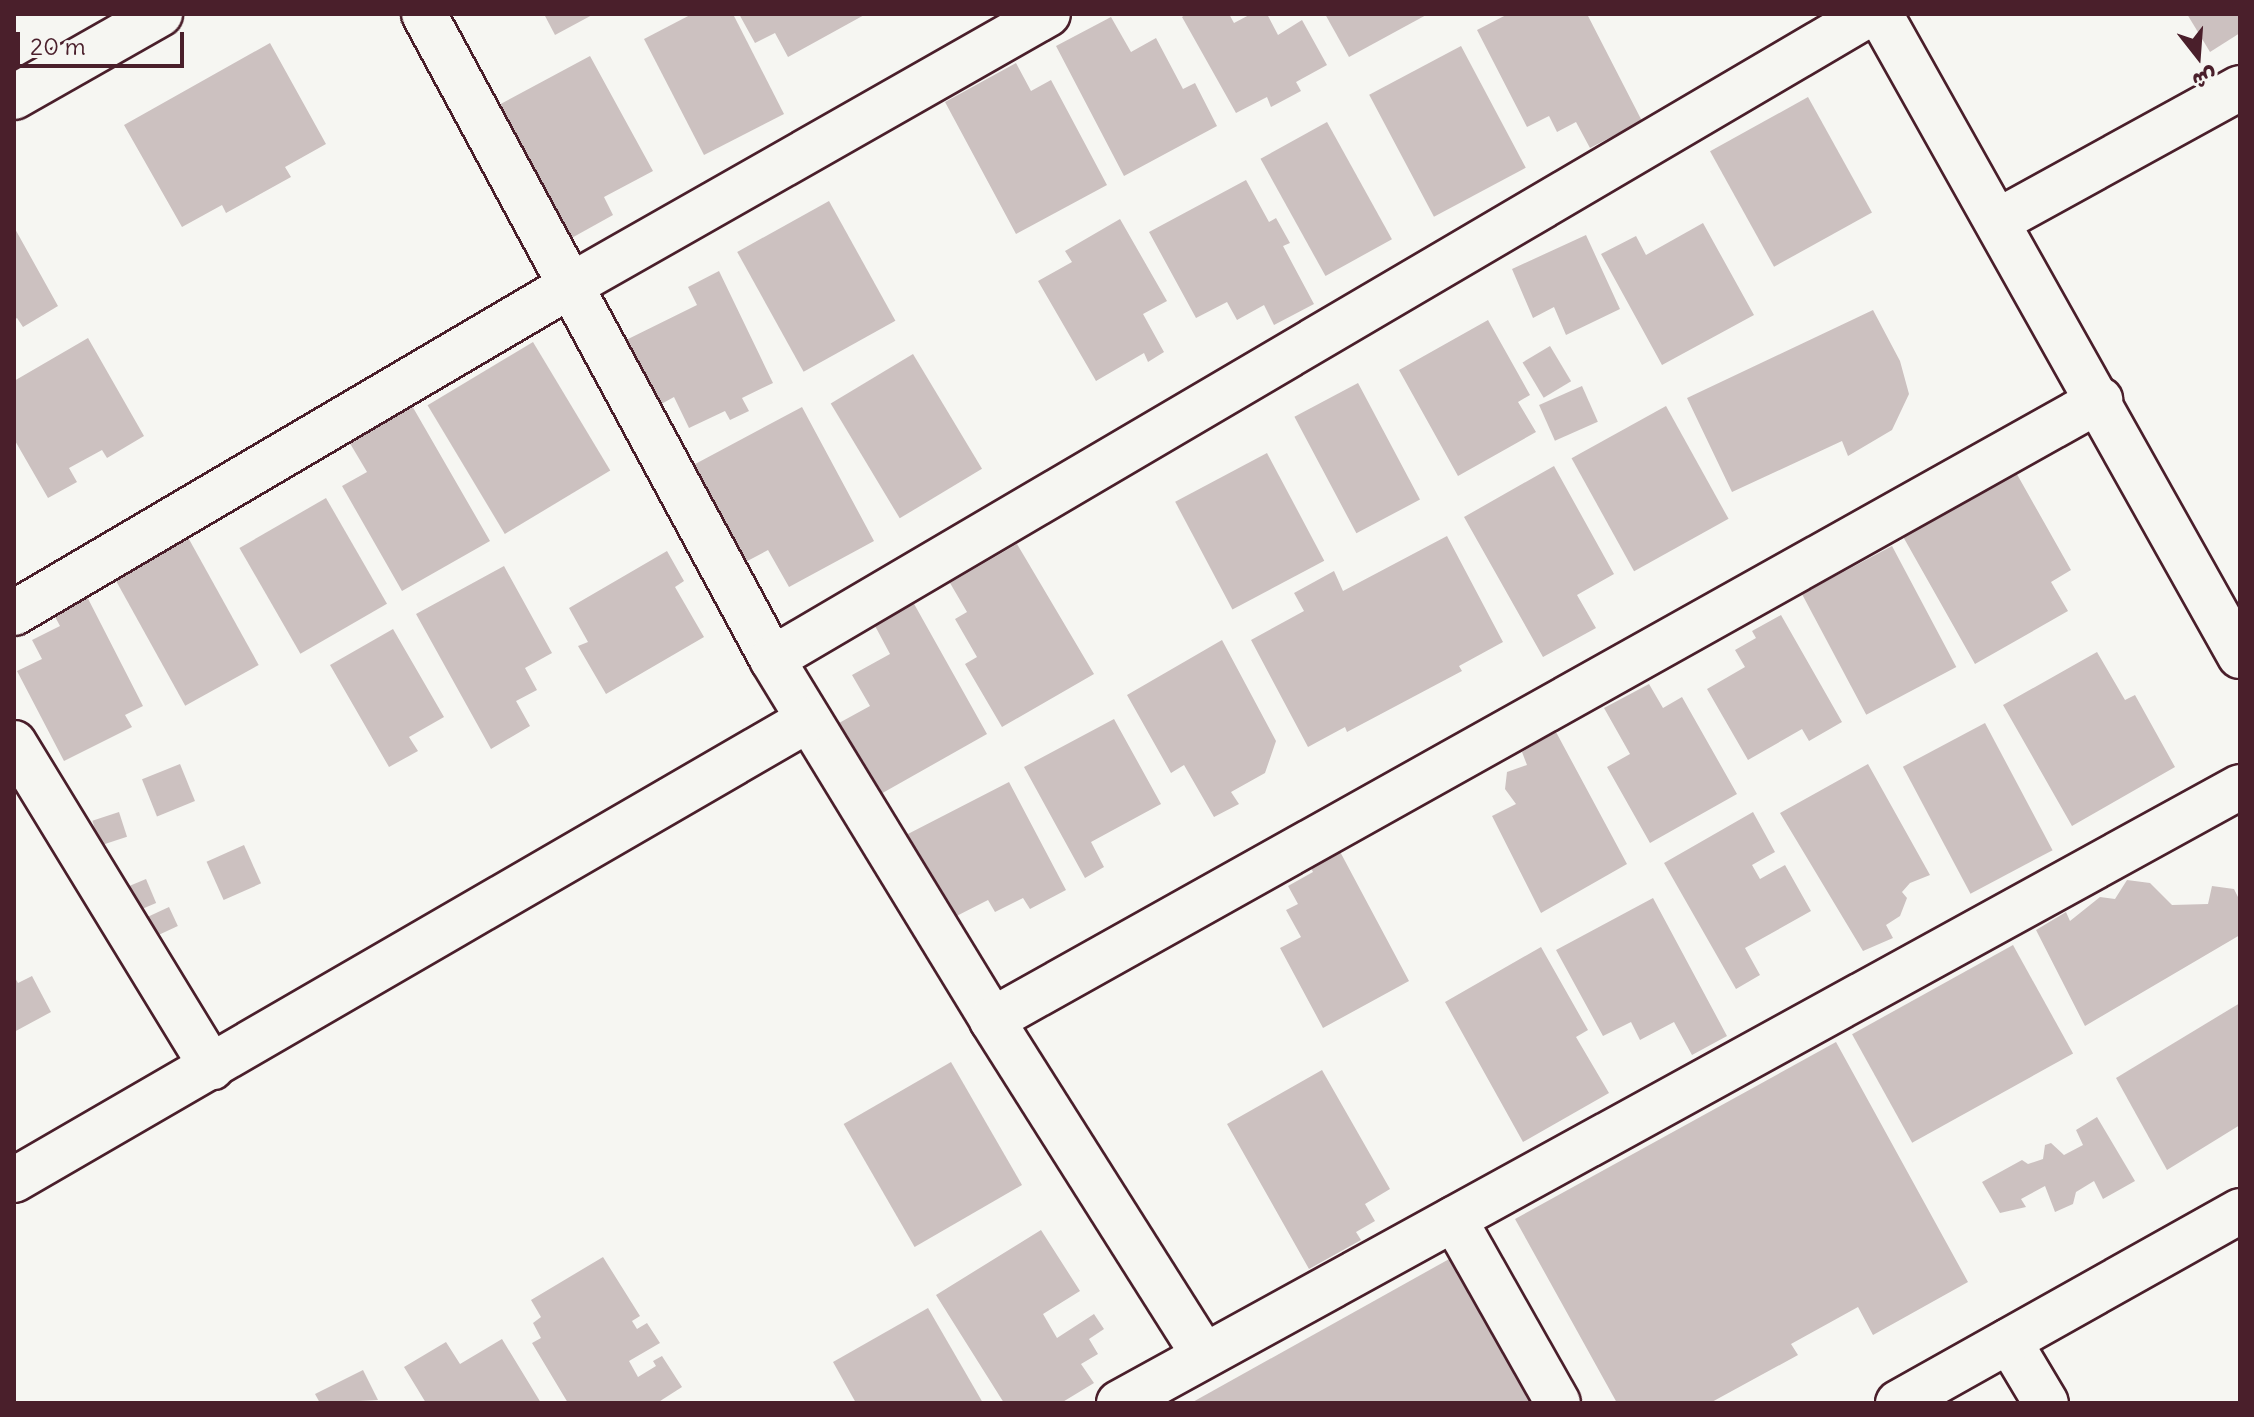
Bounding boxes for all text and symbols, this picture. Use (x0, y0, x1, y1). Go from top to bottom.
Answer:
scale bar (20, 16, 188, 66)
north arrow (2158, 16, 2238, 96)
text: 20 m (30, 31, 86, 61)
text: ش (2189, 62, 2221, 96)

